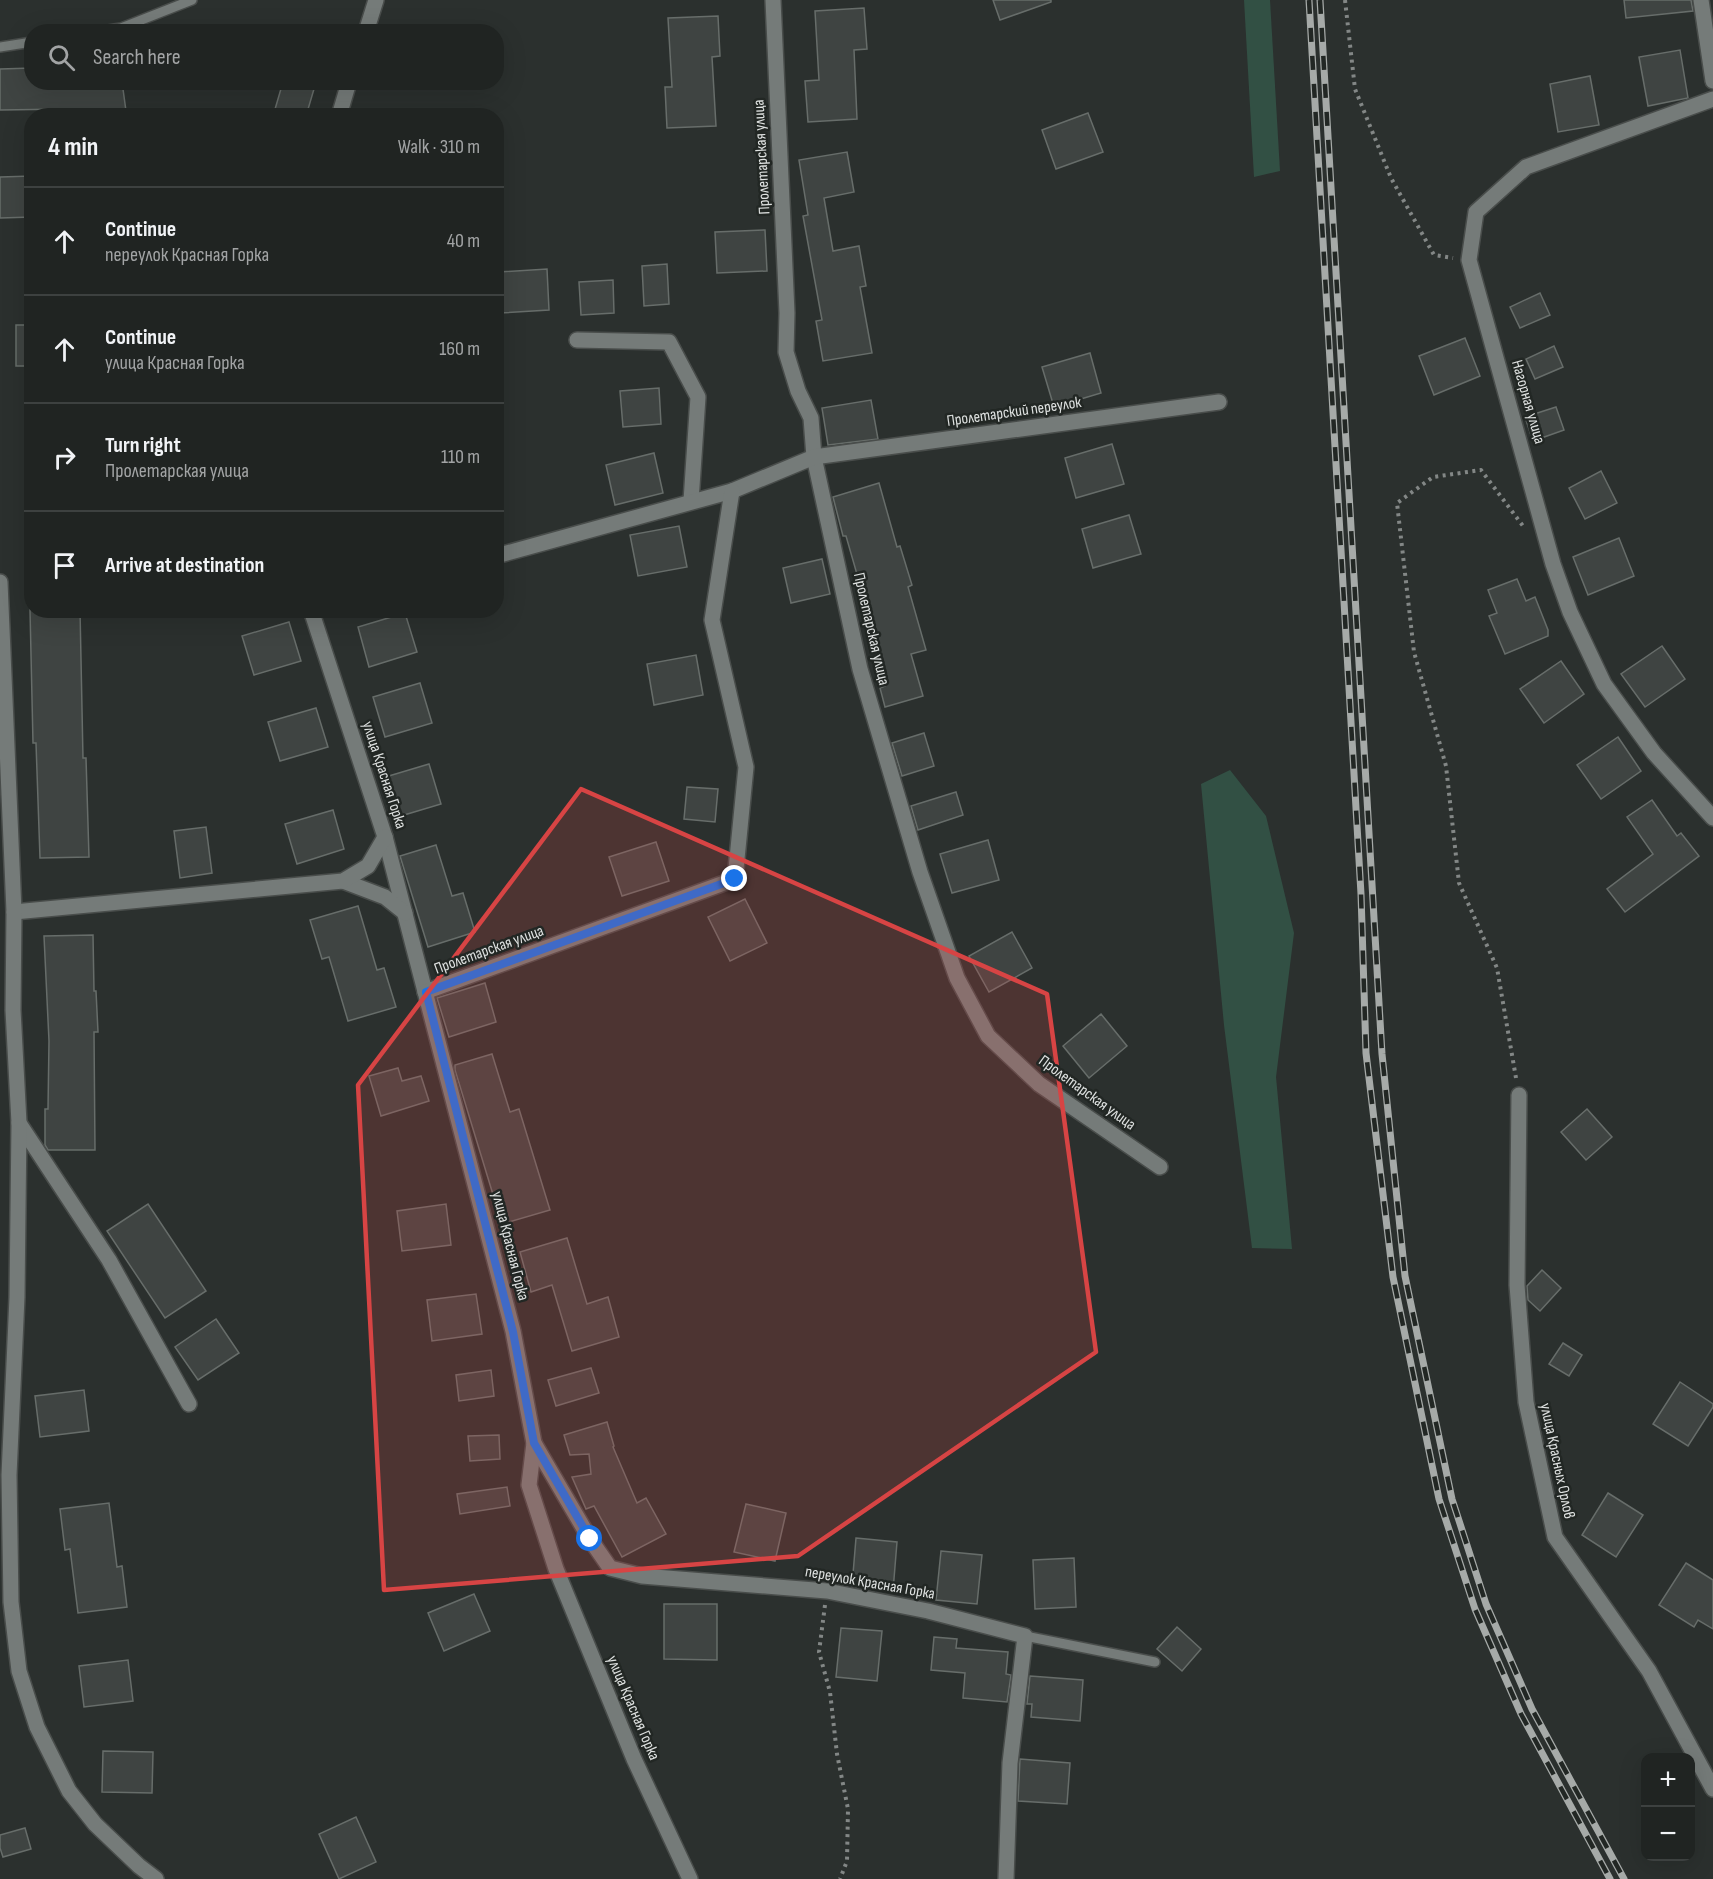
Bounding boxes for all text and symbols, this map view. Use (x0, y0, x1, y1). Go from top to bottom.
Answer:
search box (24, 24, 504, 90)
icon: search (45, 41, 78, 74)
text: Search here (93, 44, 180, 71)
street label: Пролетарская улица (750, 99, 774, 215)
text: 4 min (48, 132, 98, 163)
text: Walk · 310 m (398, 135, 480, 159)
text: Continue (105, 216, 176, 243)
icon: ahead (48, 225, 81, 258)
text: 40 m (447, 229, 480, 253)
text: переулок Красная Горка (105, 243, 269, 267)
text: Continue (105, 324, 176, 351)
icon: ahead (48, 333, 81, 366)
text: 160 m (439, 337, 480, 361)
text: улица Красная Горка (105, 351, 245, 375)
street label: Нагорная улица (1507, 358, 1549, 446)
street label: Пролетарский переулок (946, 393, 1083, 431)
text: Turn right (105, 432, 181, 459)
icon: right (48, 441, 81, 474)
text: 110 m (441, 445, 480, 469)
text: Пролетарская улица (105, 459, 249, 483)
icon: arrive (48, 549, 81, 582)
text: Arrive at destination (105, 552, 264, 579)
street label: Пролетарская улица (849, 571, 893, 687)
street label: улица Красная Горка (358, 719, 410, 831)
route end (721, 865, 747, 891)
street label: Пролетарская улица (432, 921, 546, 979)
street label: Пролетарская улица (1035, 1051, 1139, 1135)
street label: улица Красная Горка (487, 1189, 533, 1303)
street label: улица Красных Орлов (1535, 1401, 1579, 1521)
route start (576, 1525, 602, 1551)
street label: переулок Красная Горка (804, 1562, 936, 1604)
street label: улица Красная Горка (602, 1653, 664, 1763)
map controls (1641, 1753, 1695, 1861)
button: + (1641, 1753, 1695, 1807)
button: − (1641, 1807, 1695, 1861)

